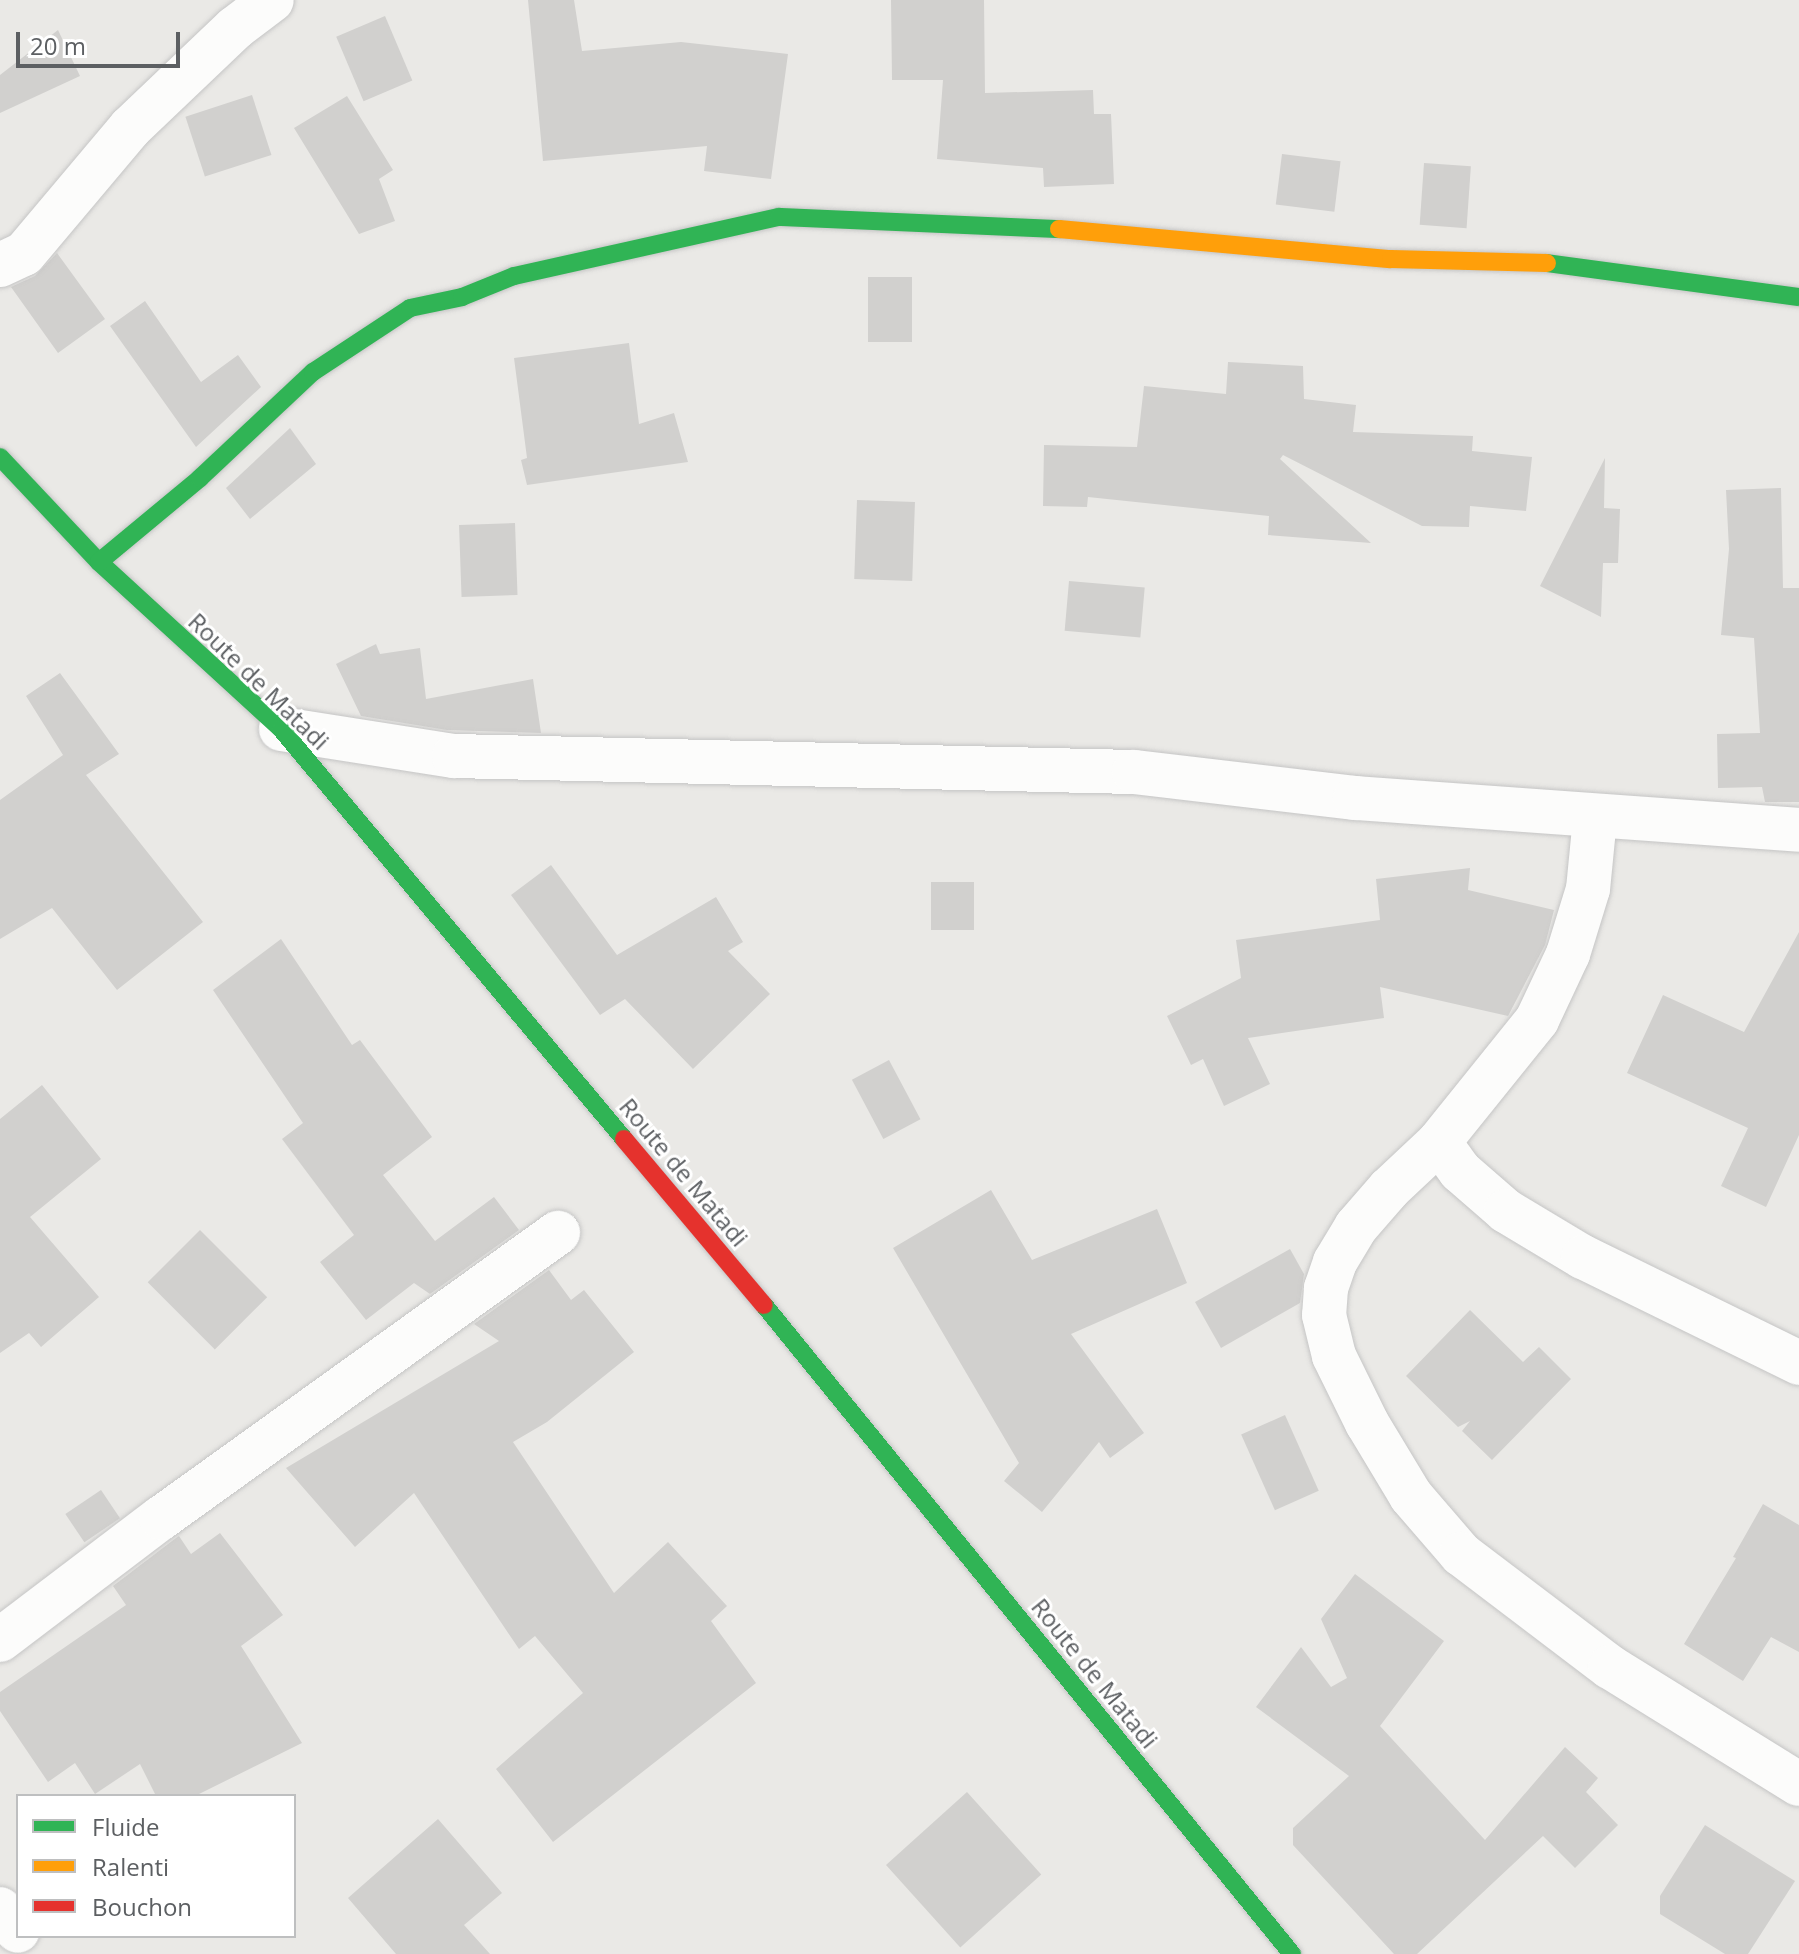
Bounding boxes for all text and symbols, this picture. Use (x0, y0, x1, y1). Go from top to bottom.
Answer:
scale bar (20, 16, 184, 66)
text: 20 m (30, 29, 86, 62)
street label: Route de Matadi (183, 607, 335, 755)
street label: Route de Matadi (614, 1092, 754, 1252)
street label: Route de Matadi (1026, 1592, 1164, 1754)
legend (16, 1794, 296, 1938)
text: Fluide (92, 1810, 159, 1843)
text: Ralenti (92, 1850, 169, 1883)
text: Bouchon (92, 1890, 192, 1923)

